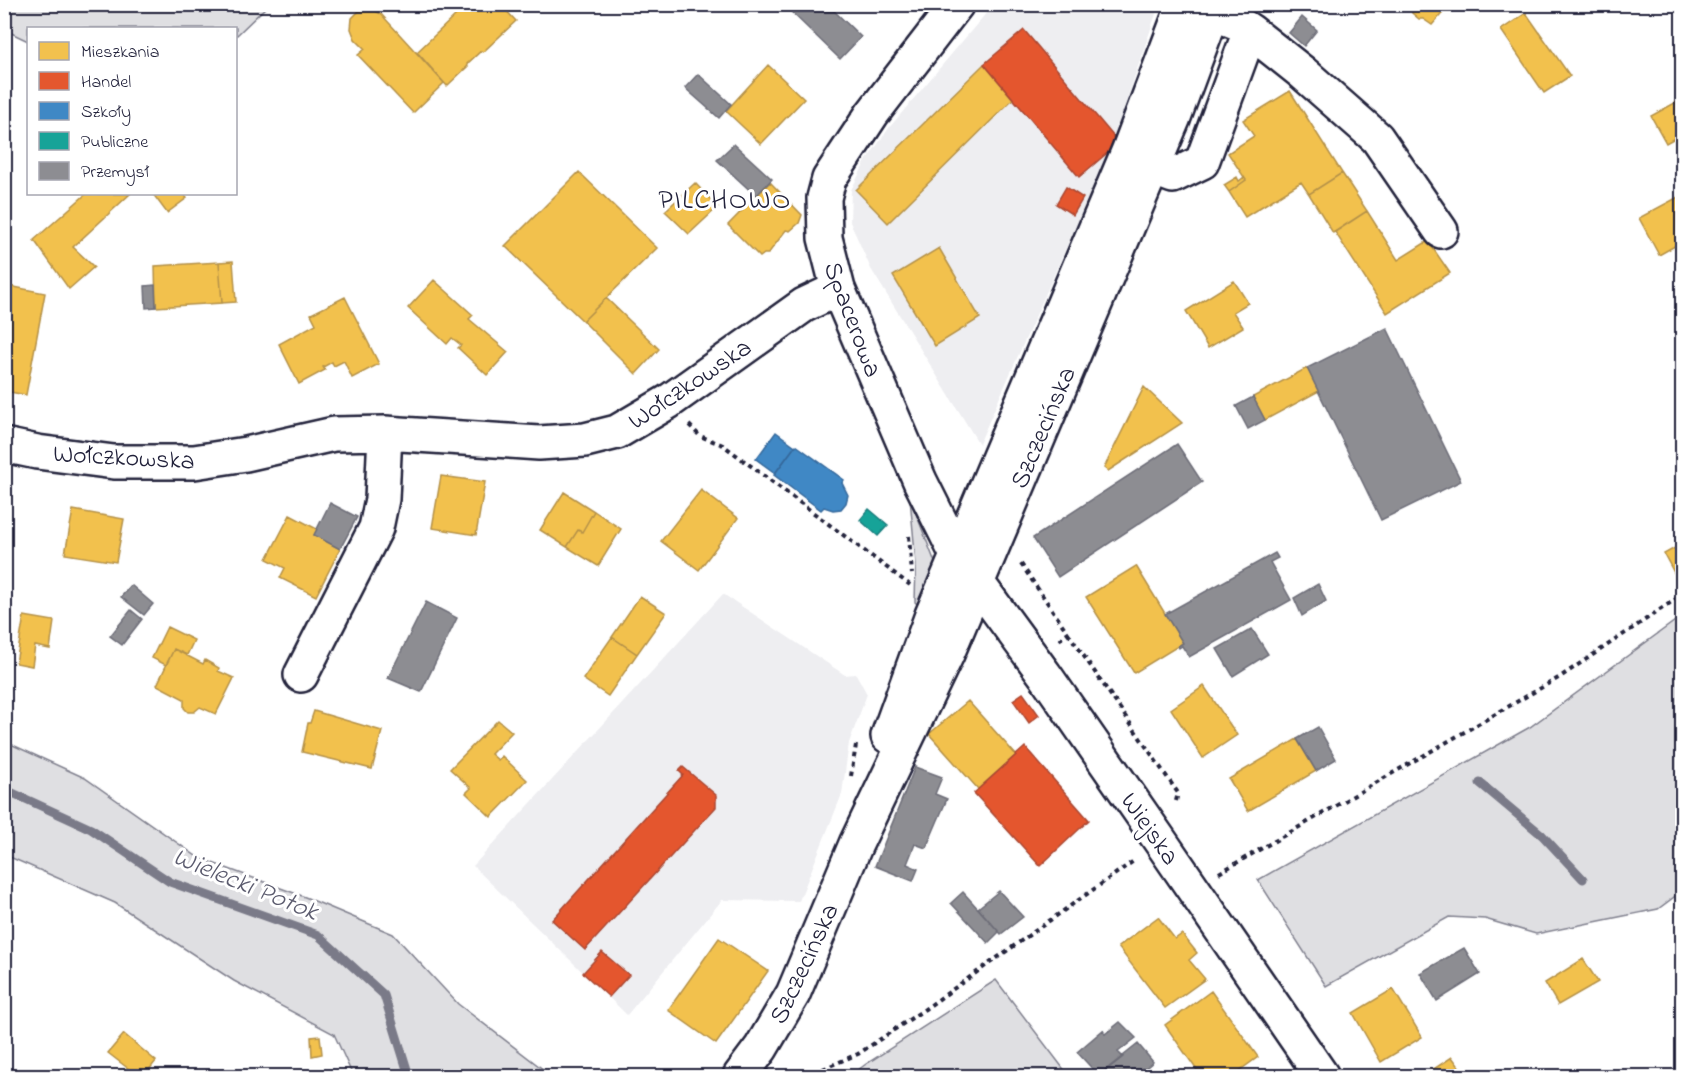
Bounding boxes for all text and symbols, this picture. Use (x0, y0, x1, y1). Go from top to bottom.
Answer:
legend (27, 27, 237, 195)
text: Mieszkania (81, 40, 159, 66)
text: Handel (81, 70, 131, 96)
text: Szkoły (81, 100, 131, 126)
text: Publiczne (81, 130, 149, 156)
text: Przemysł (81, 160, 150, 186)
district label: PILCHOWO (658, 181, 792, 222)
street label: Spacerowa (812, 257, 891, 383)
street label: Wołczkowska (621, 330, 760, 441)
street label: Szczecińska (1002, 361, 1088, 495)
street label: Wołczkowska (52, 436, 196, 482)
street label: Wiejska (1110, 785, 1188, 874)
water label: Wielecki Potok (167, 838, 325, 933)
street label: Szczecińska (761, 898, 850, 1031)

